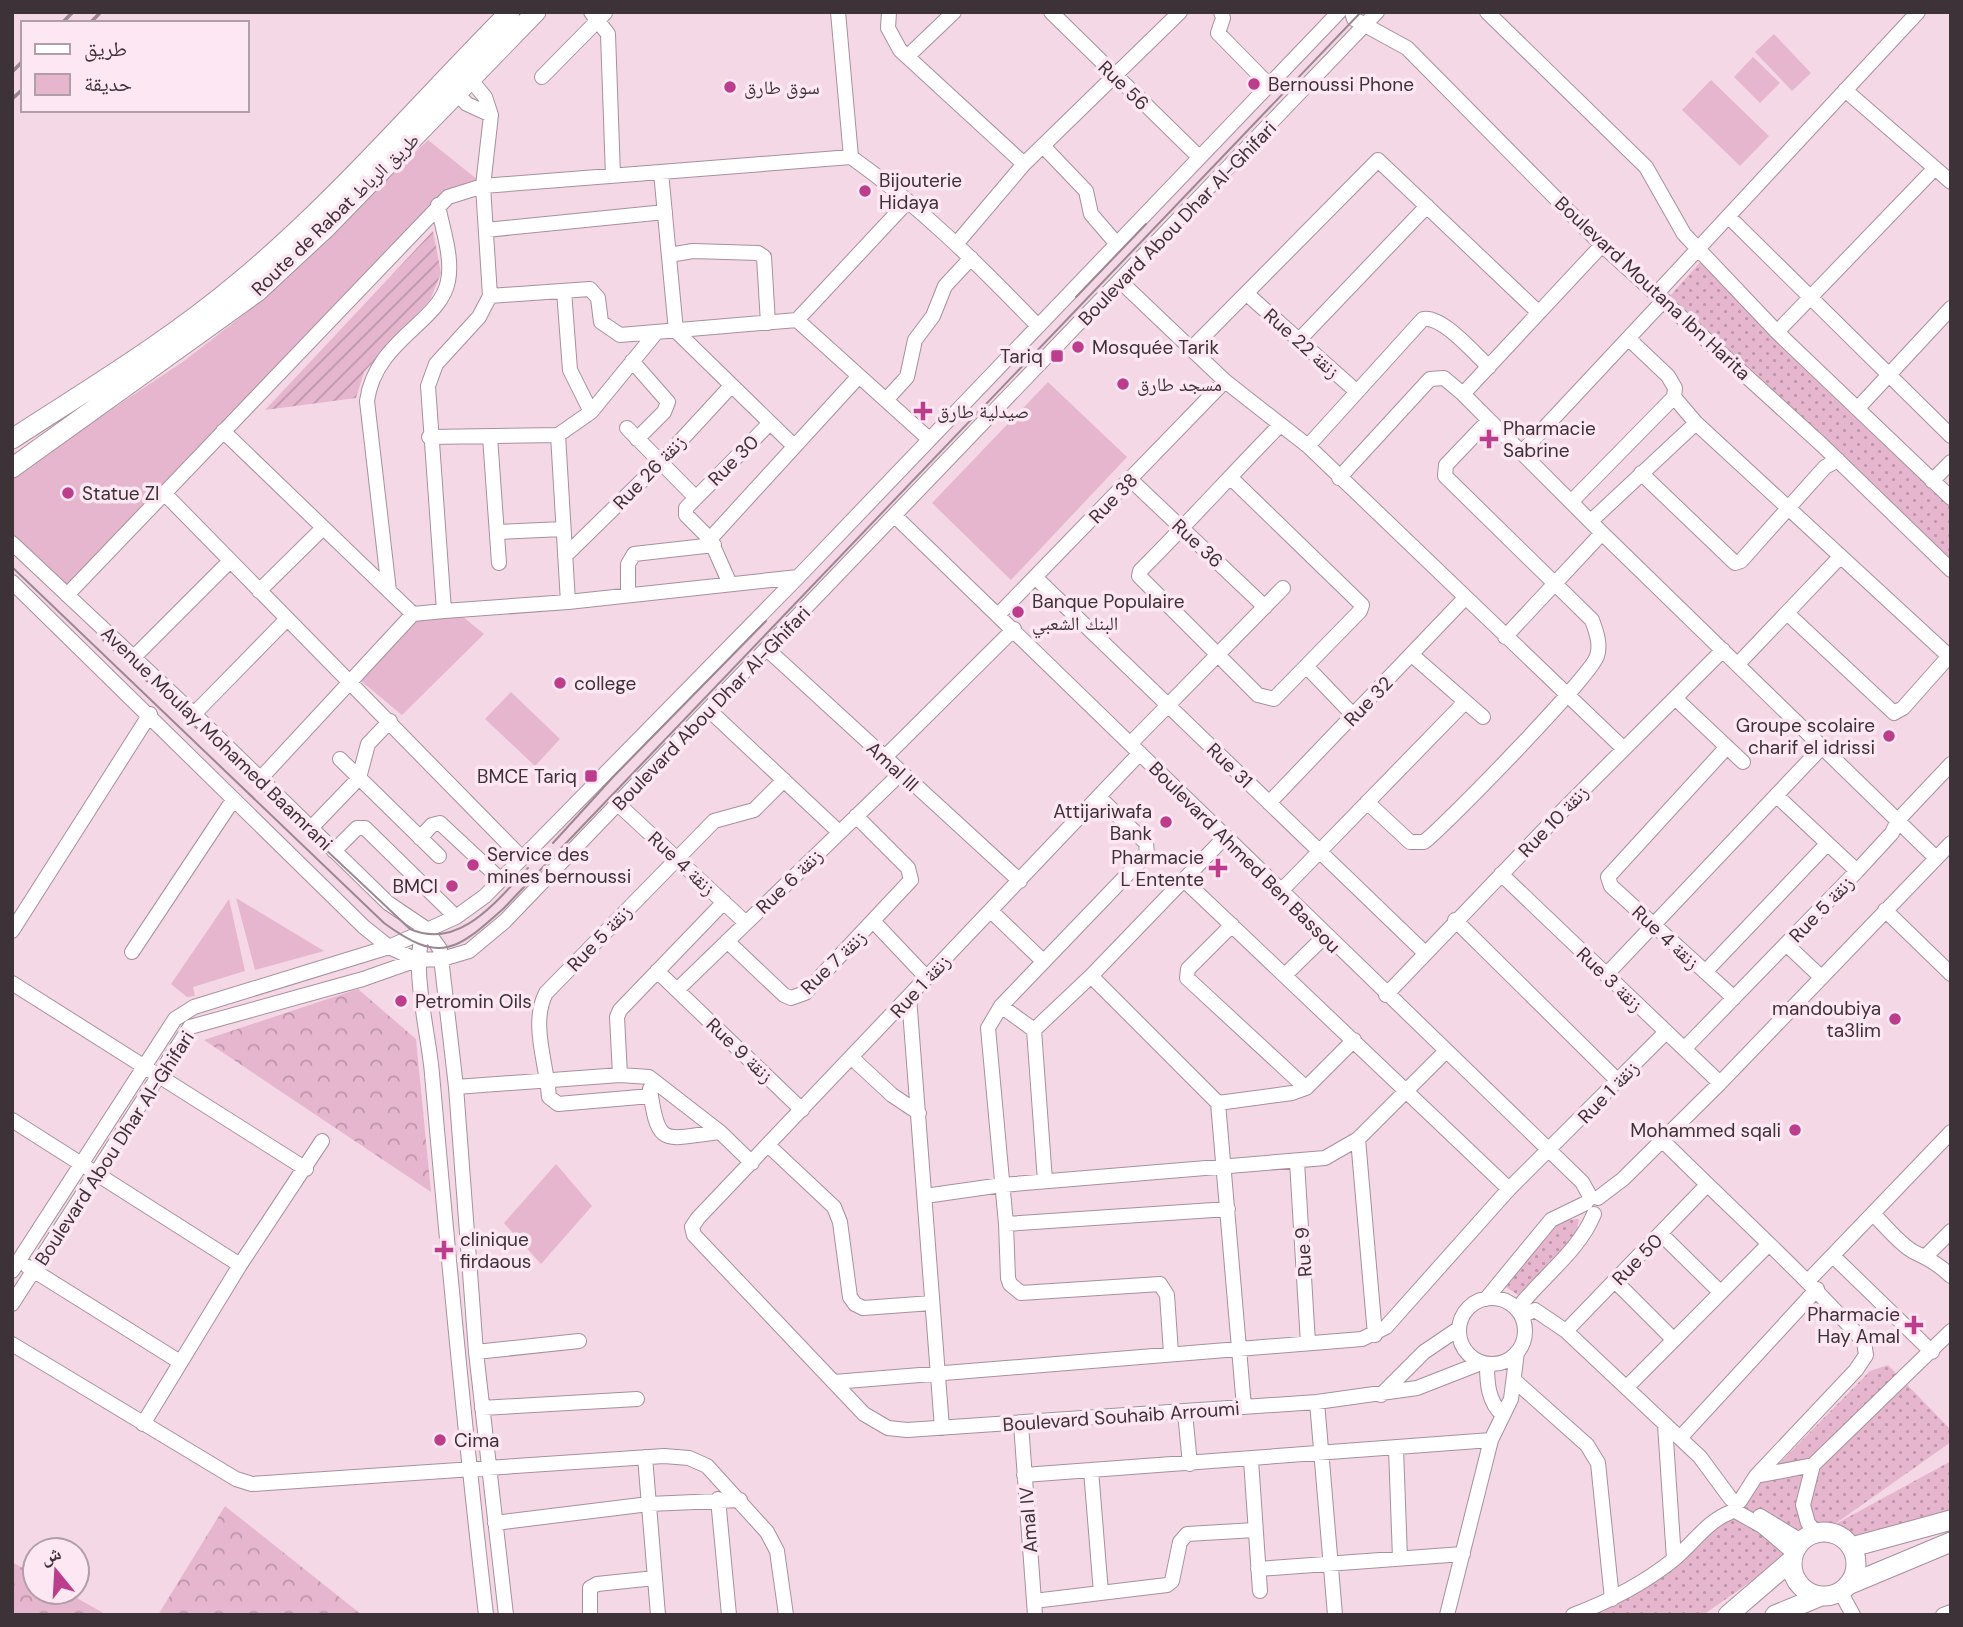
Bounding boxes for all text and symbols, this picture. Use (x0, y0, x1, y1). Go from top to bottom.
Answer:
legend (21, 21, 248, 112)
text: طريق (84, 35, 127, 63)
street label: Rue 56 (1093, 55, 1154, 116)
text: حديقة (84, 70, 132, 98)
place label: Bernoussi Phone (1268, 72, 1414, 97)
place label: سوق طارق (744, 75, 820, 100)
marker: Bernoussi Phone (1246, 76, 1262, 92)
marker: سوق طارق (722, 79, 738, 95)
street label: Boulevard Abou Dhar Al-Ghifari (1073, 116, 1282, 331)
street label: Route de Rabat طريق الرباط (246, 127, 425, 301)
place label: Bijouterie Hidaya (879, 168, 962, 215)
marker: Bijouterie Hidaya (857, 183, 873, 199)
street label: Boulevard Moutana Ibn Harita (1549, 191, 1756, 386)
street label: Rue 22 زنقة (1259, 303, 1345, 384)
place label: Mosquée Tarik (1092, 335, 1219, 360)
marker: Mosquée Tarik (1070, 339, 1086, 355)
place label: Tariq (1000, 344, 1043, 369)
marker: Tariq (1049, 348, 1065, 364)
place label: مسجد طارق (1137, 372, 1222, 397)
marker: مسجد طارق (1115, 376, 1131, 392)
place label: صيدلية طارق (937, 399, 1029, 424)
marker: صيدلية طارق (915, 403, 931, 419)
place label: Pharmacie Sabrine (1503, 416, 1596, 463)
street label: Rue 26 زنقة (608, 430, 691, 515)
street label: Rue 30 (703, 430, 764, 491)
marker: Pharmacie Sabrine (1481, 431, 1497, 447)
street label: Rue 38 (1083, 468, 1143, 529)
place label: Statue ZI (82, 481, 159, 506)
marker: Statue ZI (60, 485, 76, 501)
street label: Rue 36 (1167, 513, 1229, 573)
place label: Banque Populaire البنك الشعبي (1032, 589, 1184, 639)
street label: Boulevard Abou Dhar Al-Ghifari (607, 601, 816, 816)
marker: Banque Populaire البنك الشعبي (1010, 604, 1026, 620)
street label: Avenue Moulay Mohamed Baamrani (95, 621, 338, 856)
place label: college (574, 671, 636, 696)
street label: Rue 32 (1338, 671, 1398, 732)
marker: college (552, 675, 568, 691)
place label: Groupe scolaire charif el idrissi (1736, 713, 1875, 760)
marker: Groupe scolaire charif el idrissi (1881, 728, 1897, 744)
street label: Amal III (861, 736, 924, 797)
street label: Rue 31 (1201, 737, 1258, 793)
street label: Boulevard Ahmed Ben Bassou (1143, 756, 1346, 959)
place label: BMCE Tariq (477, 764, 577, 789)
marker: BMCE Tariq (583, 768, 599, 784)
street label: Rue 10 زنقة (1513, 780, 1594, 863)
place label: Attijariwafa Bank (1053, 799, 1152, 846)
marker: Attijariwafa Bank (1158, 814, 1174, 830)
street label: Rue 4 زنقة (643, 826, 721, 901)
place label: Service des mines bernoussi (487, 842, 631, 889)
street label: Rue 6 زنقة (751, 843, 828, 919)
place label: Pharmacie L Entente (1111, 845, 1204, 892)
marker: Service des mines bernoussi (465, 857, 481, 873)
marker: Pharmacie L Entente (1210, 860, 1226, 876)
street label: Rue 5 زنقة (1783, 871, 1859, 948)
place label: BMCI (392, 874, 438, 899)
marker: BMCI (444, 878, 460, 894)
street label: Rue 5 زنقة (561, 900, 637, 977)
street label: Rue 4 زنقة (1627, 900, 1705, 975)
street label: Rue 7 زنقة (795, 925, 871, 1000)
street label: Rue 3 زنقة (1571, 942, 1648, 1017)
street label: Rue 1 زنقة (885, 949, 956, 1023)
place label: Petromin Oils (415, 989, 532, 1014)
marker: Petromin Oils (393, 993, 409, 1009)
place label: mandoubiya ta3lim (1772, 996, 1881, 1043)
marker: mandoubiya ta3lim (1887, 1011, 1903, 1027)
street label: Rue 9 زنقة (701, 1012, 778, 1088)
street label: Boulevard Abou Dhar Al-Ghifari (29, 1026, 200, 1270)
street label: Rue 1 زنقة (1572, 1056, 1644, 1129)
place label: Mohammed sqali (1630, 1118, 1781, 1143)
marker: Mohammed sqali (1787, 1122, 1803, 1138)
street label: Rue 9 (1289, 1226, 1318, 1278)
place label: clinique firdaous (460, 1227, 531, 1274)
street label: Rue 50 (1607, 1228, 1668, 1291)
marker: clinique firdaous (434, 1240, 454, 1260)
place label: Pharmacie Hay Amal (1807, 1302, 1900, 1349)
marker: Pharmacie Hay Amal (1906, 1317, 1922, 1333)
street label: Boulevard Souhaib Arroumi (1002, 1396, 1240, 1437)
place label: Cima (454, 1428, 499, 1453)
marker: Cima (432, 1432, 448, 1448)
street label: Amal IV (1014, 1486, 1043, 1554)
north arrow (21, 1536, 91, 1606)
text: ش (37, 1540, 64, 1570)

